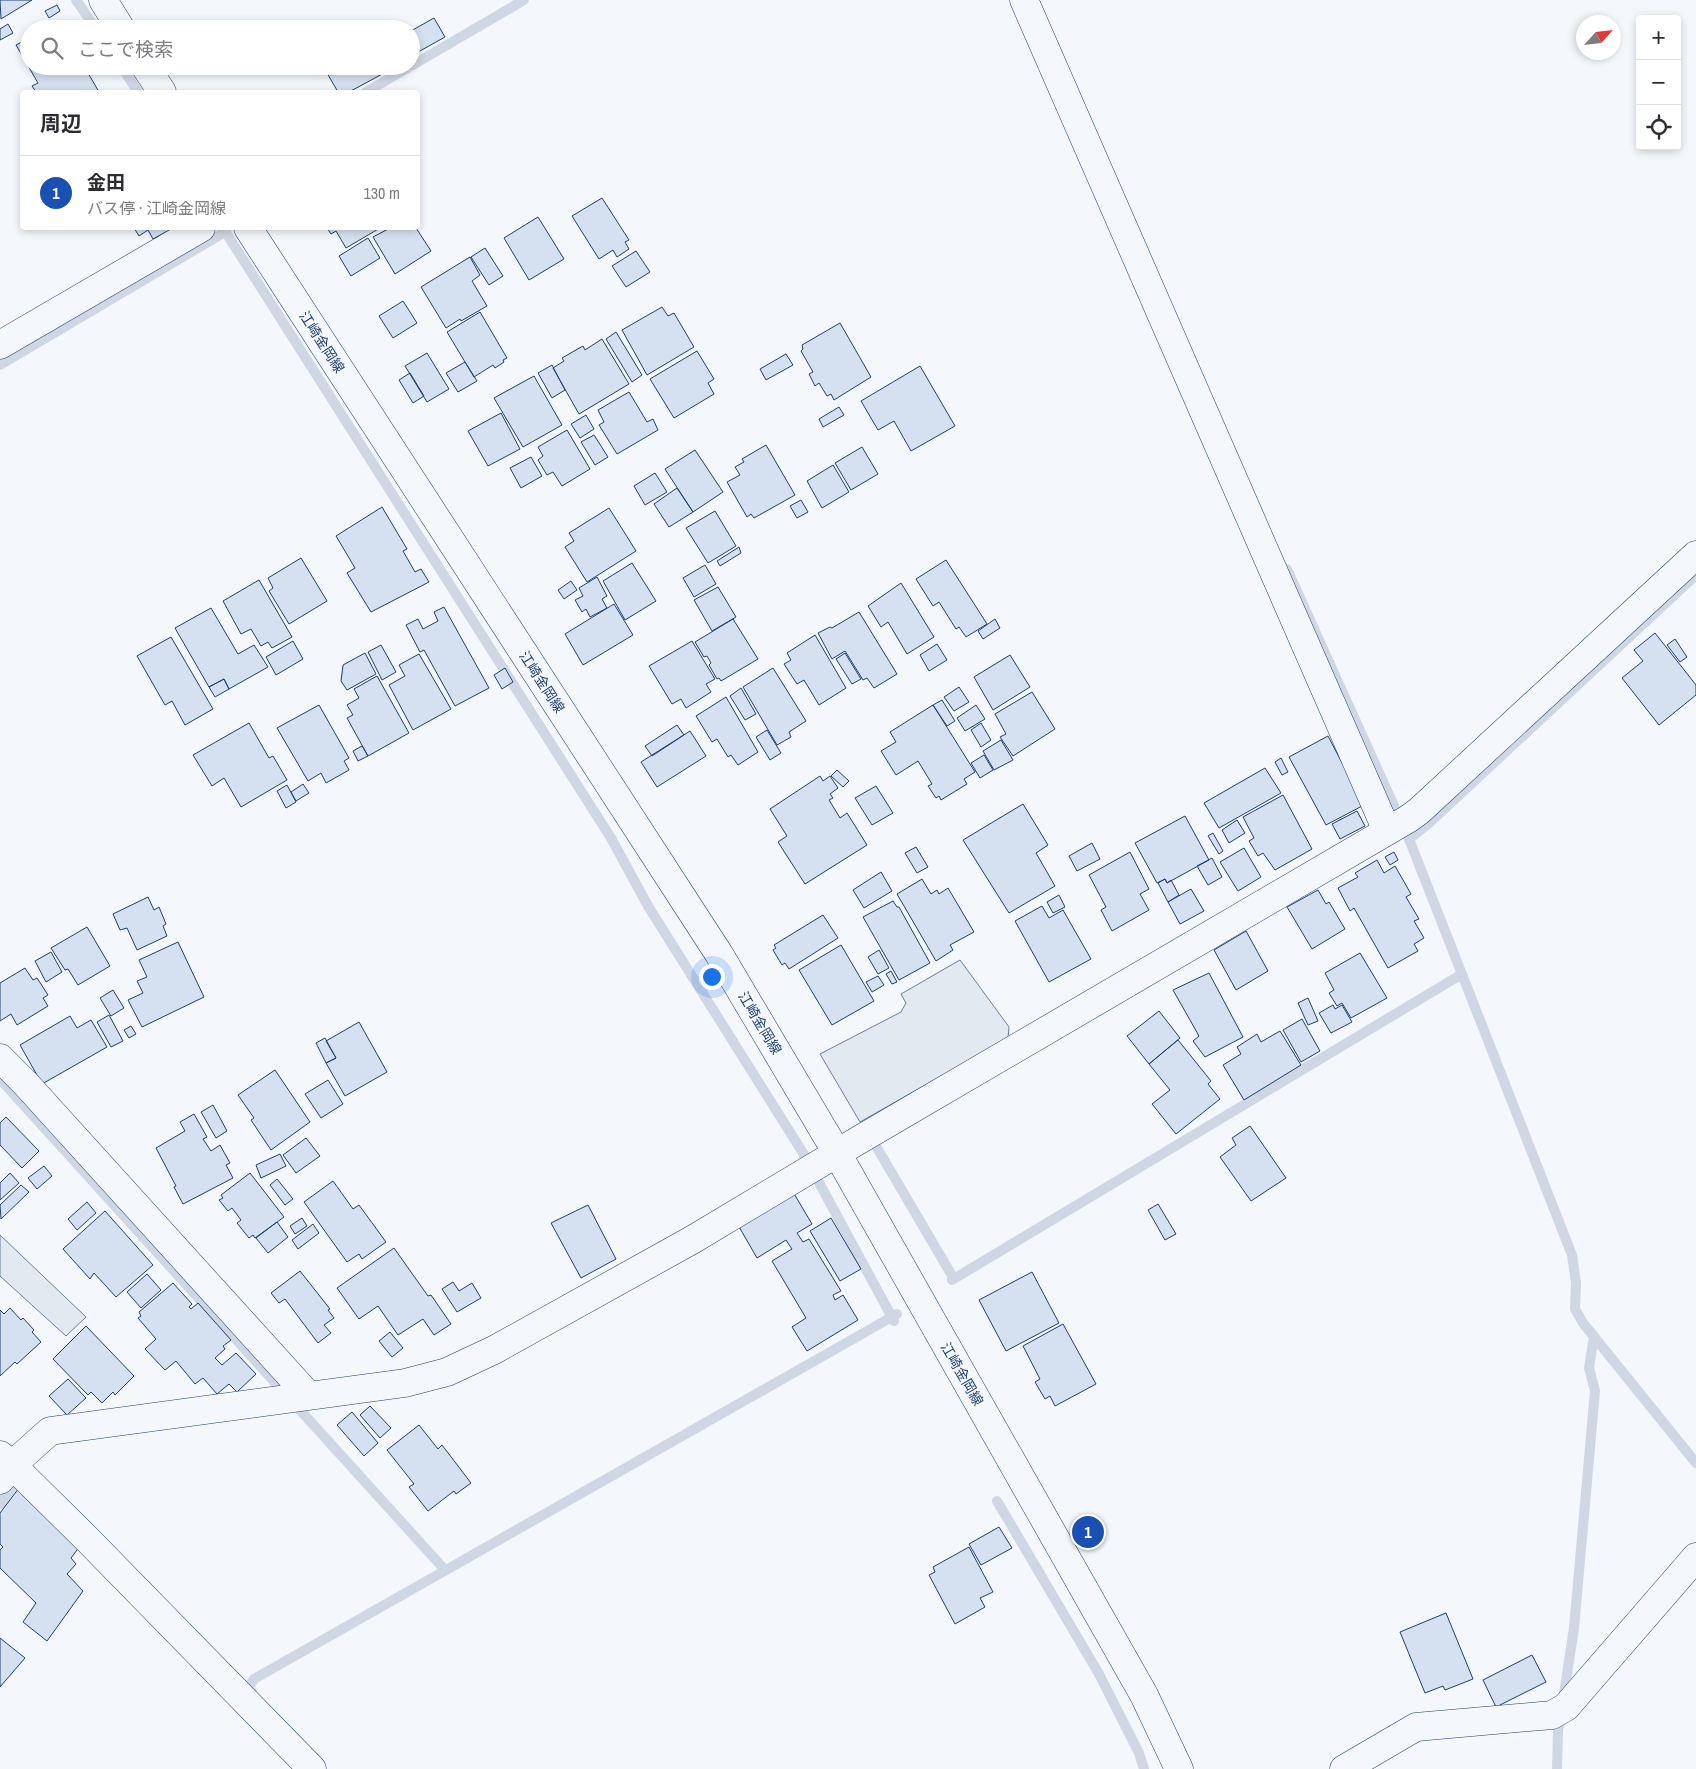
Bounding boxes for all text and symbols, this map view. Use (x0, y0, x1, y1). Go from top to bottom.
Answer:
north arrow (1576, 15, 1621, 60)
map controls (1636, 15, 1681, 150)
button: + (1636, 15, 1681, 60)
search box (20, 20, 420, 75)
icon: search (38, 34, 66, 62)
text: ここで検索 (78, 36, 173, 62)
button: − (1636, 60, 1681, 105)
button: locate (1636, 105, 1681, 150)
text: 周辺 (40, 109, 82, 138)
text: 金田 (87, 169, 125, 195)
text: 1 (52, 182, 60, 204)
text: 130 m (364, 182, 400, 204)
text: バス停 · 江崎金岡線 (87, 197, 226, 219)
street label: 江崎金岡線 (295, 308, 349, 376)
street label: 江崎金岡線 (515, 648, 569, 716)
your location (699, 964, 725, 990)
street label: 江崎金岡線 (734, 988, 786, 1058)
street label: 江崎金岡線 (937, 1339, 987, 1409)
pin: 1 (1072, 1513, 1104, 1551)

